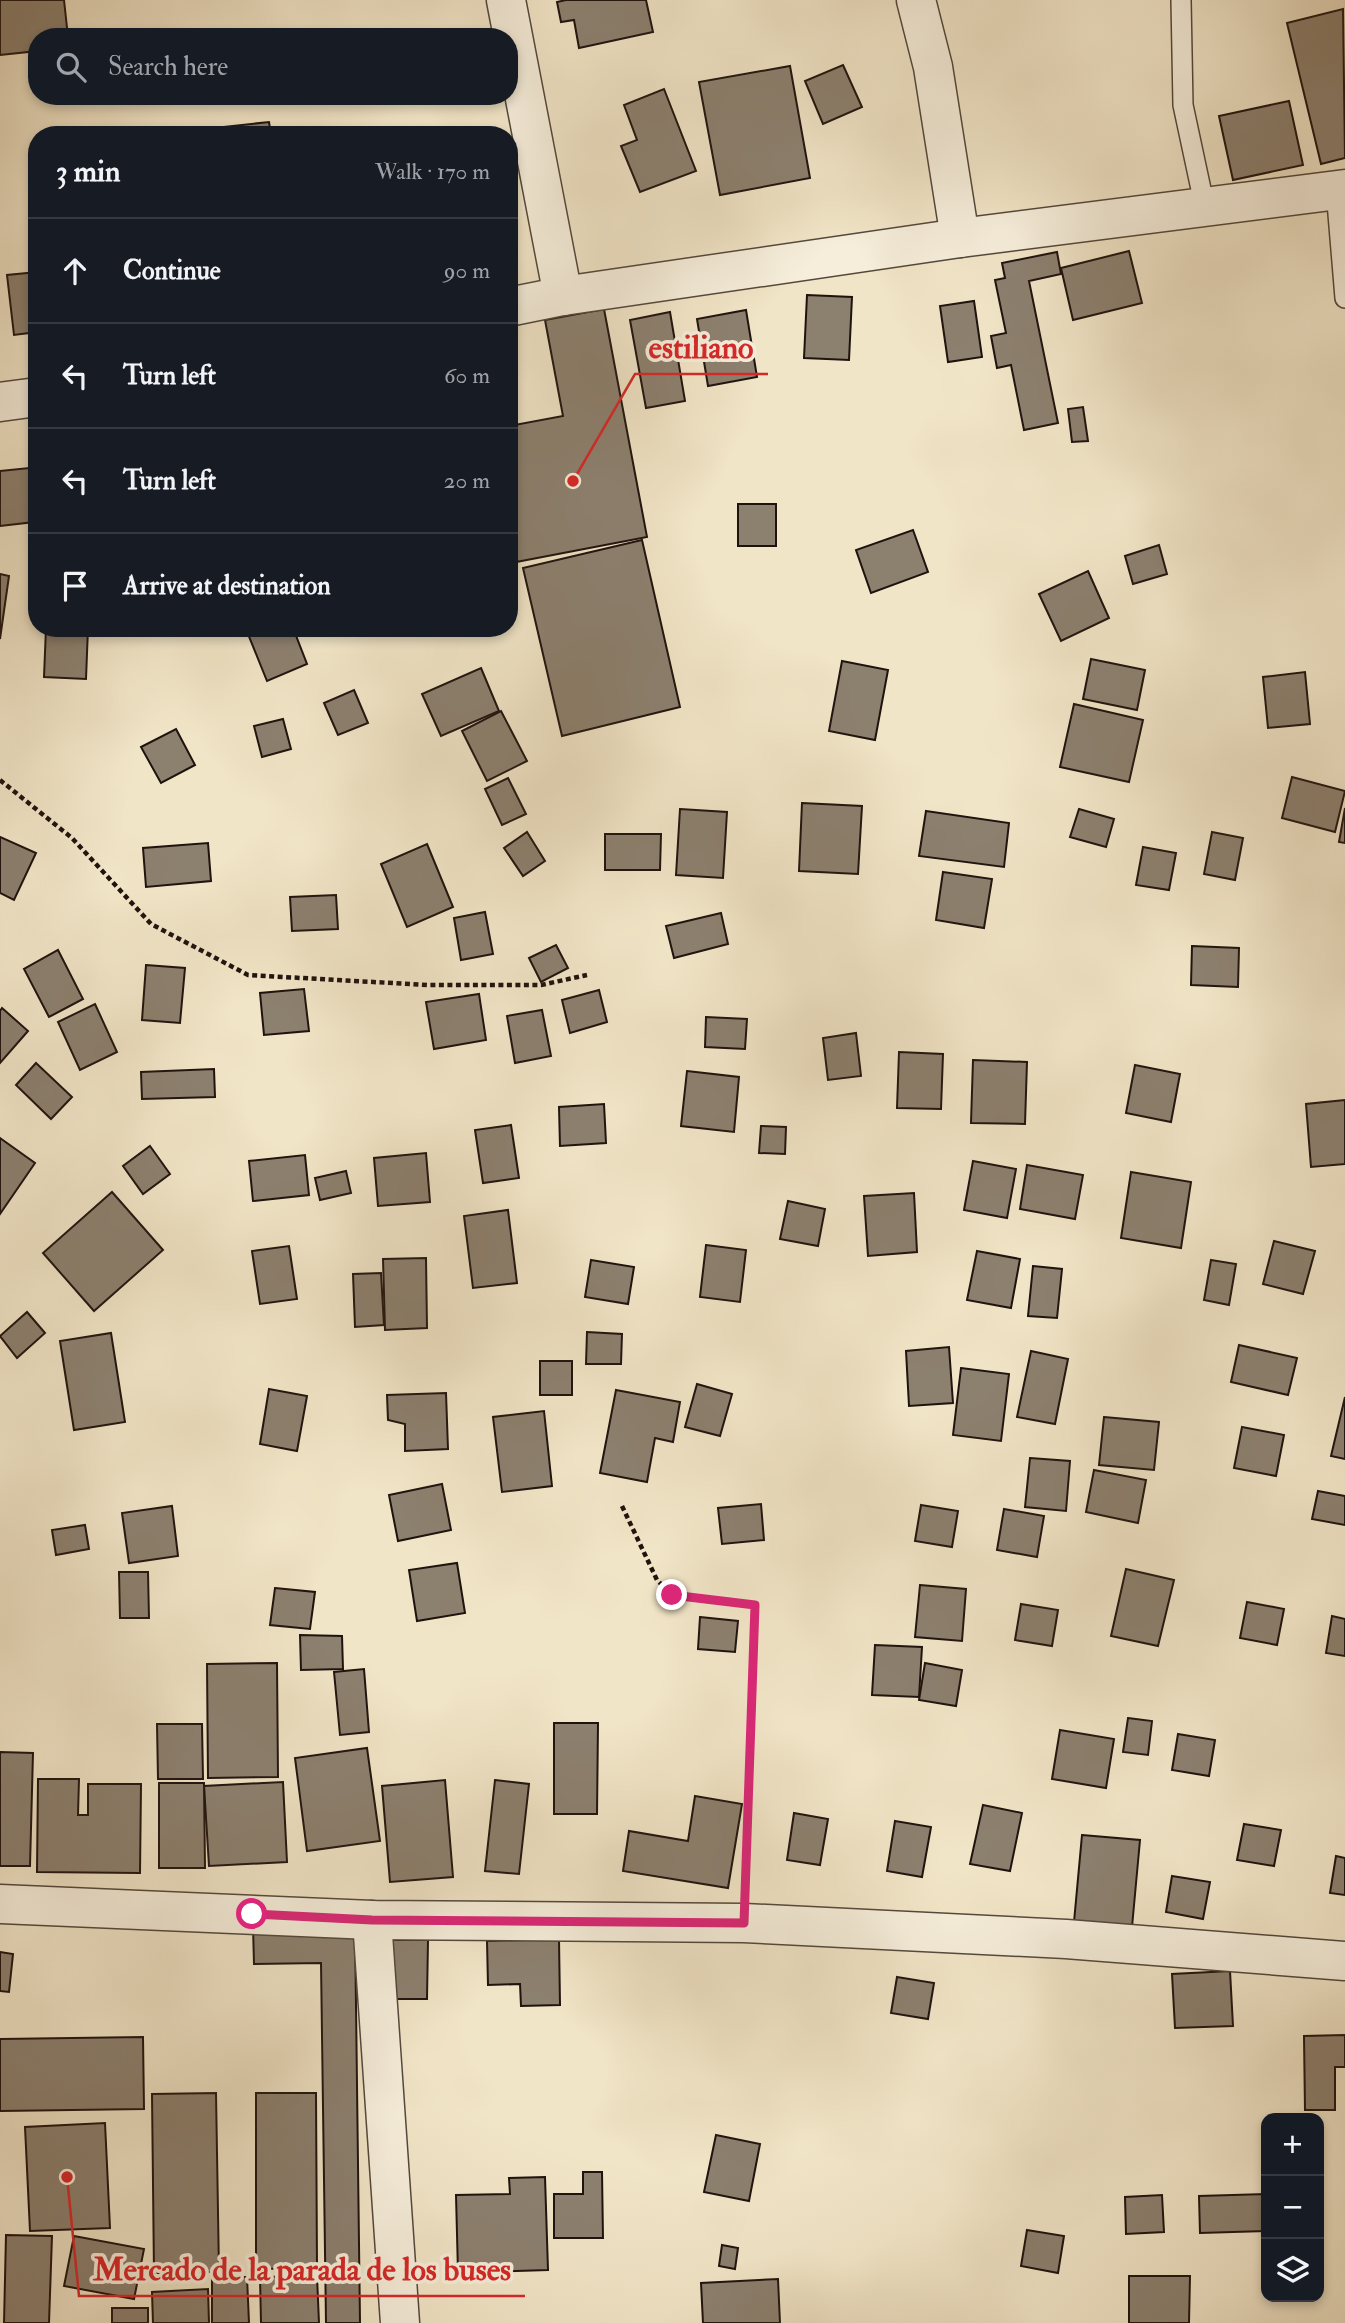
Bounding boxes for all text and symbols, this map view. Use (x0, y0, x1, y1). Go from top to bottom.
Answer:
search box (28, 28, 518, 105)
icon: search (52, 48, 90, 86)
text: Search here (108, 51, 228, 83)
text: 3 min (56, 153, 121, 190)
text: Walk · 170 m (375, 157, 490, 186)
icon: ahead (56, 252, 94, 290)
text: Continue (123, 255, 221, 287)
text: 90 m (444, 256, 490, 285)
callout: estiliano (635, 321, 768, 374)
text: estiliano (649, 328, 753, 368)
icon: left (56, 357, 94, 395)
text: Turn left (123, 360, 216, 392)
text: 60 m (444, 361, 490, 390)
icon: left (56, 462, 94, 500)
text: Turn left (123, 465, 216, 497)
text: 20 m (444, 466, 490, 495)
icon: arrive (56, 567, 94, 605)
text: Arrive at destination (123, 570, 331, 602)
route end (656, 1579, 687, 1610)
route start (236, 1898, 267, 1929)
map controls (1261, 2113, 1324, 2302)
button: + (1261, 2113, 1324, 2176)
button: − (1261, 2176, 1324, 2239)
button: layers (1261, 2239, 1324, 2302)
callout: Mercado de la parada de los buses (79, 2243, 525, 2296)
text: Mercado de la parada de los buses (92, 2250, 511, 2290)

